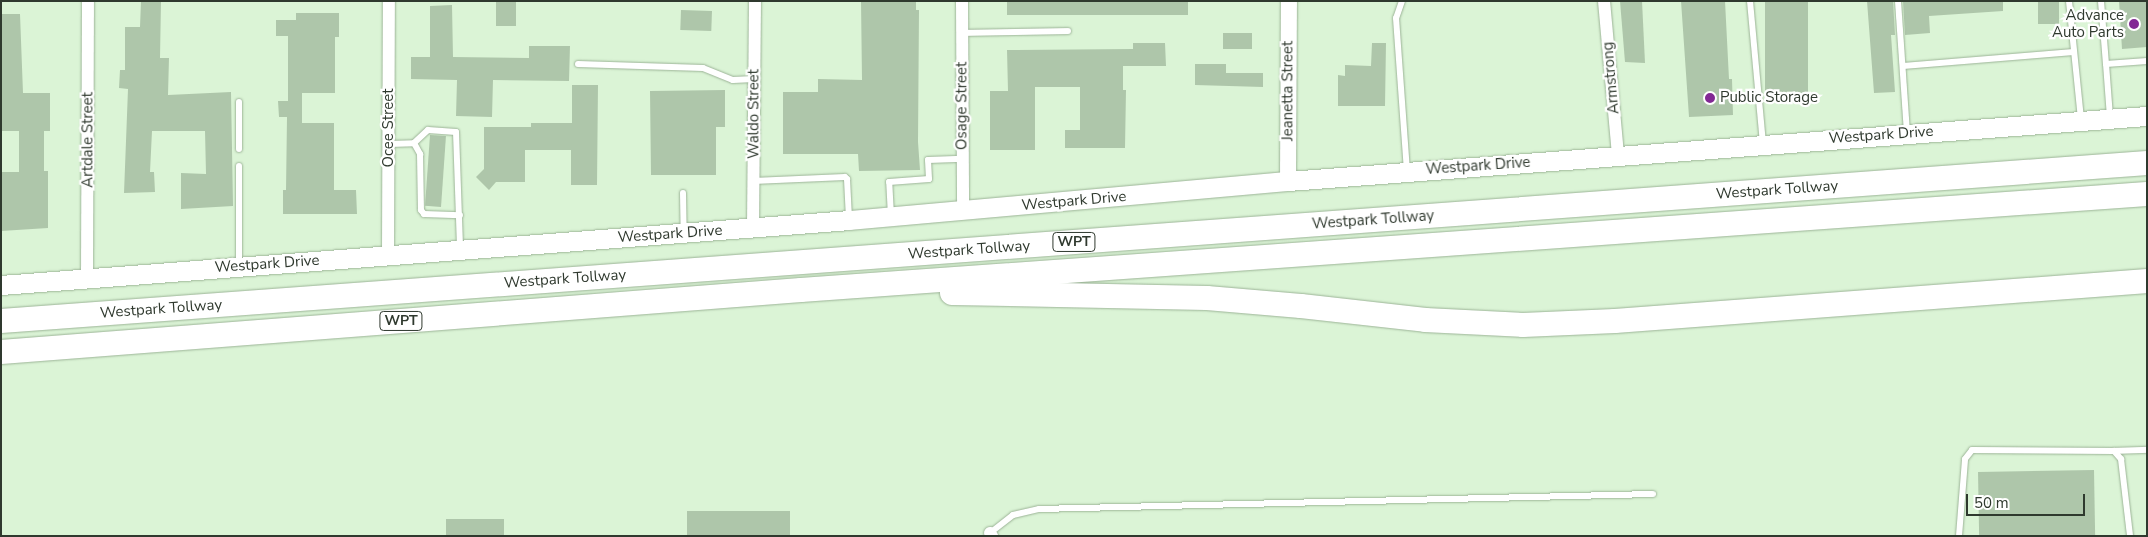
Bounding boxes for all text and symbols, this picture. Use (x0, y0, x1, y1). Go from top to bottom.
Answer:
place label: Advance Auto Parts (2052, 6, 2124, 41)
marker: Advance Auto Parts (2128, 18, 2140, 30)
street label: Jeanetta Street (1279, 41, 1297, 141)
street label: Armstrong (1599, 41, 1623, 115)
street label: Osage Street (953, 62, 971, 150)
street label: Waldo Street (745, 69, 763, 159)
street label: Ocee Street (380, 88, 398, 168)
place label: Public Storage (1720, 89, 1818, 107)
street label: Artdale Street (79, 92, 97, 188)
marker: Public Storage (1704, 92, 1716, 104)
street label: Westpark Drive (1828, 122, 1934, 148)
street label: Westpark Drive (1425, 153, 1531, 179)
street label: Westpark Tollway (1715, 177, 1839, 203)
street label: Westpark Drive (1021, 187, 1127, 215)
street label: Westpark Tollway (1311, 207, 1435, 233)
street label: Westpark Drive (617, 221, 723, 247)
road number: WPT (1052, 230, 1096, 253)
street label: Westpark Tollway (907, 237, 1031, 263)
street label: Westpark Drive (214, 251, 320, 277)
street label: Westpark Tollway (503, 266, 627, 292)
street label: Westpark Tollway (99, 296, 223, 322)
road number: WPT (378, 310, 424, 332)
scale bar (1968, 484, 2087, 516)
text: 50 m (1974, 493, 2009, 513)

